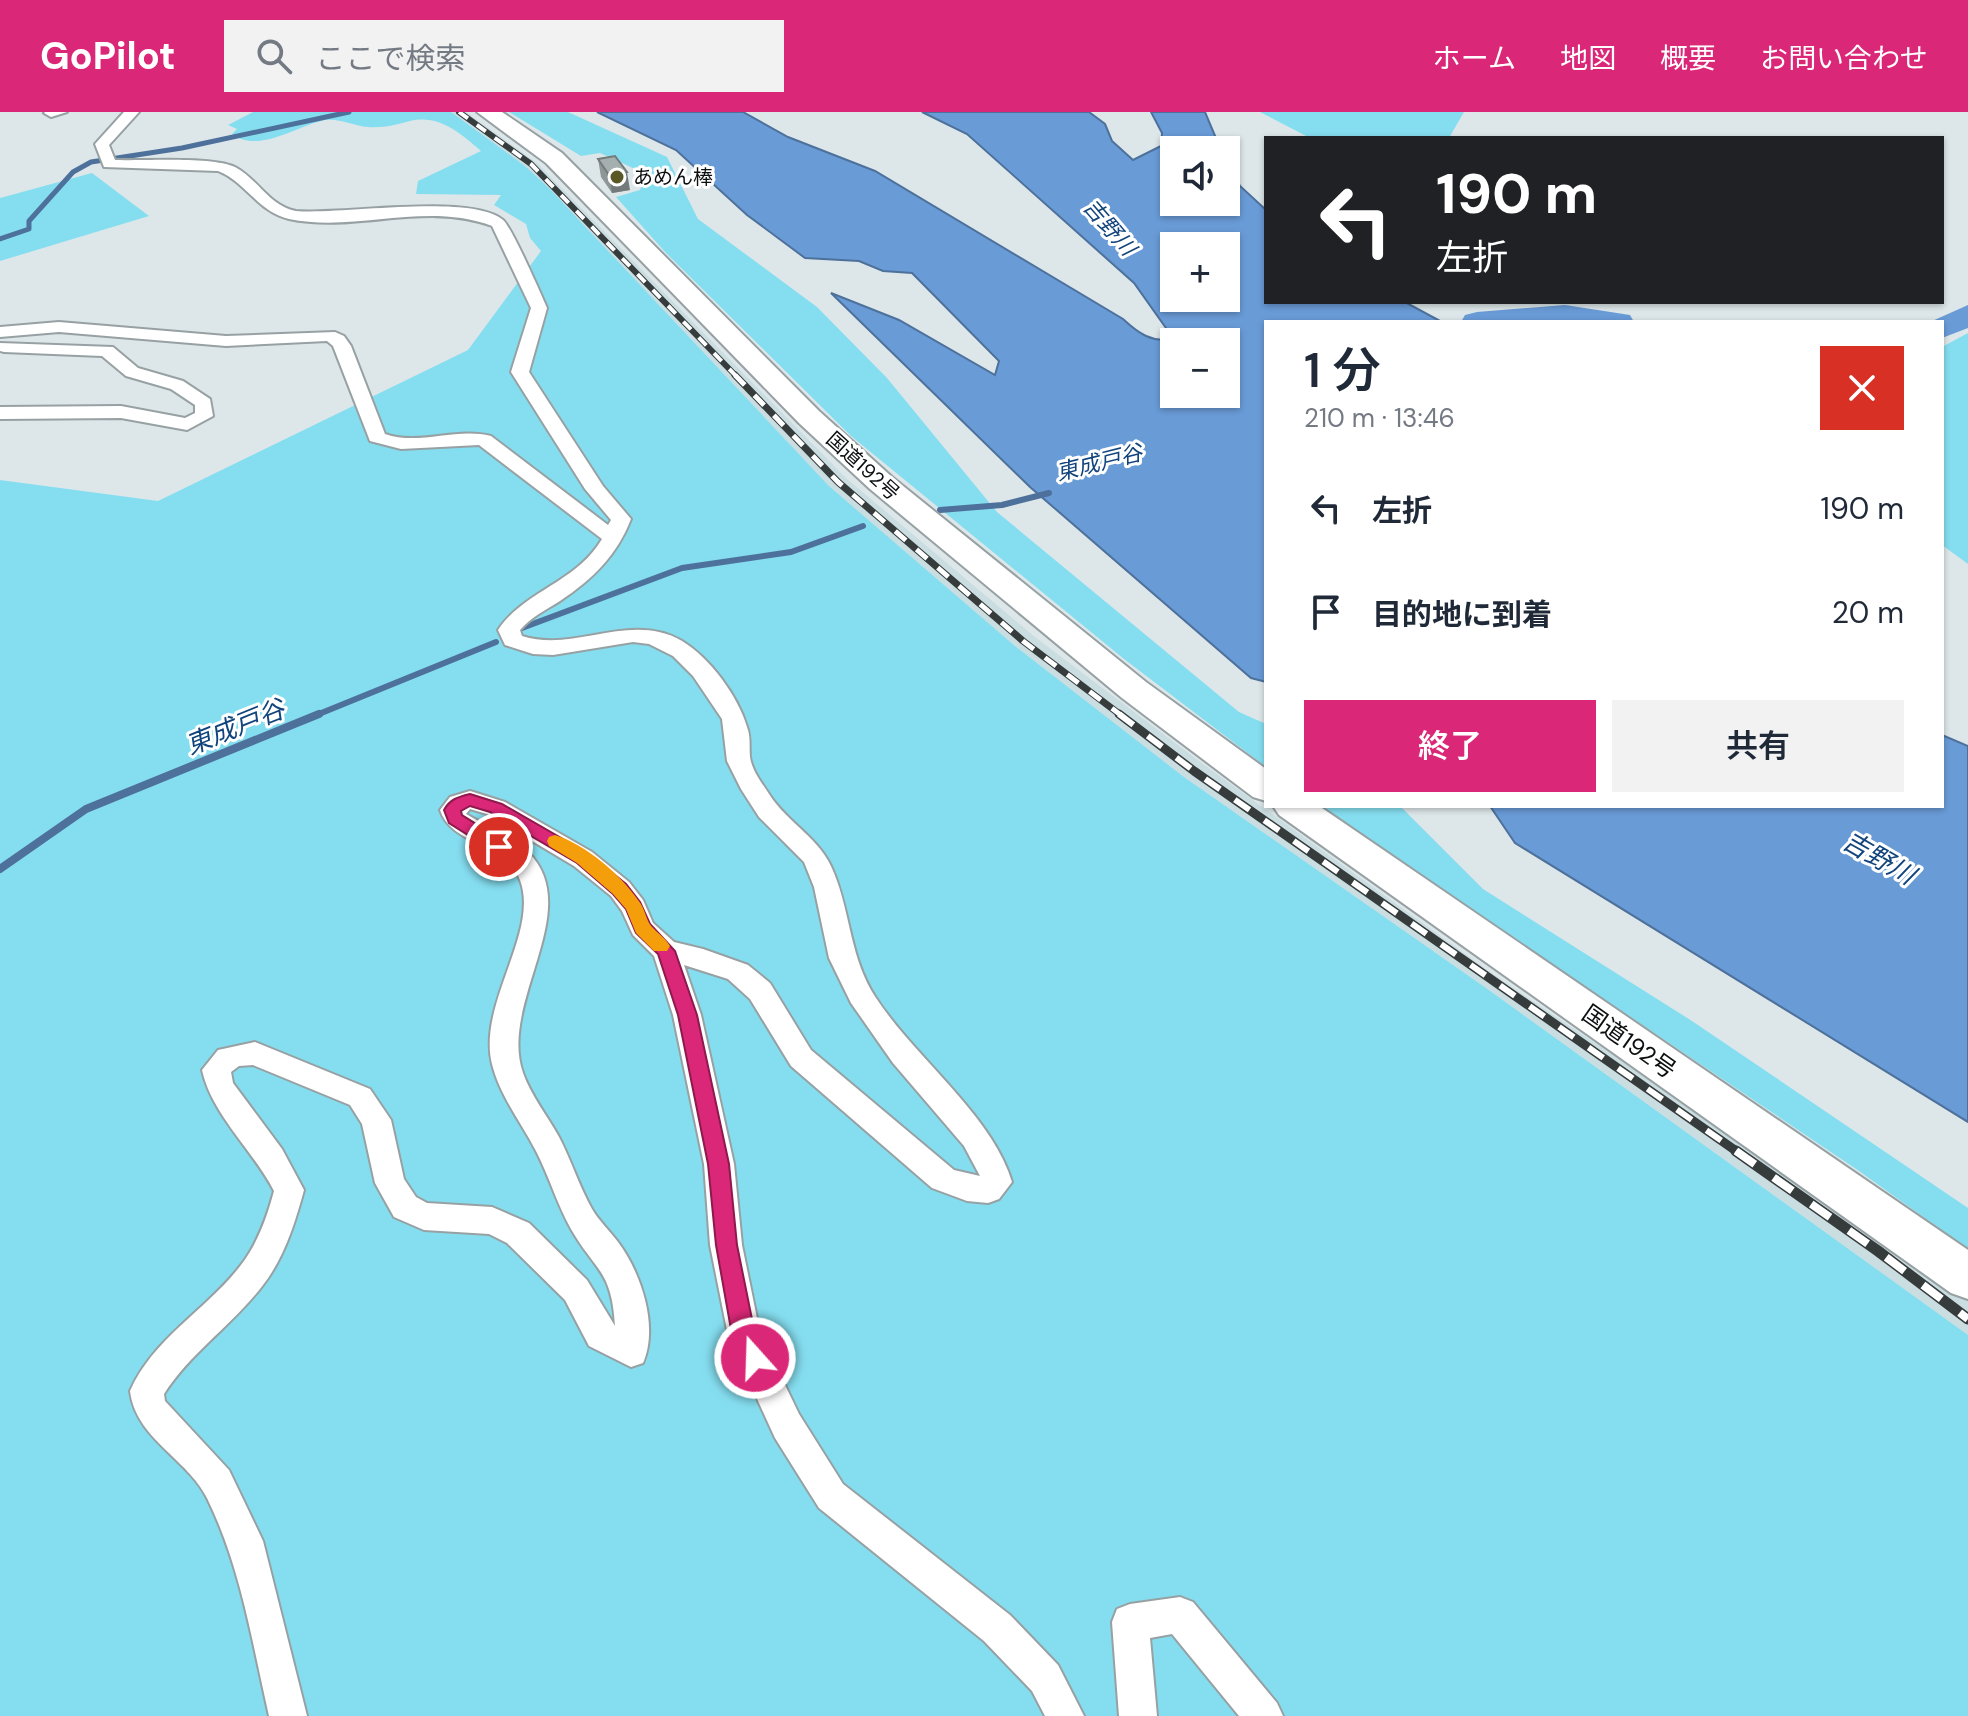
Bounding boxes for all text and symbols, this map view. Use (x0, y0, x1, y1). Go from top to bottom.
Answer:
search box (224, 20, 784, 92)
text: GoPilot (40, 31, 176, 81)
icon: search (252, 34, 296, 78)
text: ここで検索 (316, 39, 466, 78)
text: ホーム (1433, 40, 1516, 77)
text: 地図 (1560, 40, 1616, 77)
text: 概要 (1660, 40, 1716, 77)
text: お問い合わせ (1760, 40, 1928, 77)
map controls (1160, 136, 1240, 408)
button: sound (1160, 136, 1240, 216)
text: 190 m (1436, 157, 1597, 230)
place label: あめん棒 (633, 164, 713, 190)
marker: あめん棒 (608, 168, 626, 186)
icon: left (1304, 168, 1408, 272)
water label: 吉野川 (1077, 193, 1144, 263)
button: + (1160, 232, 1240, 312)
text: 左折 (1436, 234, 1508, 281)
button: − (1160, 328, 1240, 408)
text: 1 分 (1304, 339, 1380, 402)
button: close (1820, 346, 1904, 430)
text: 210 m · 13:46 (1304, 401, 1455, 435)
street label: 国道192号 (821, 426, 905, 506)
water label: 東成戸谷 (1053, 437, 1147, 487)
icon: left (1304, 486, 1348, 530)
text: 190 m (1821, 489, 1904, 528)
text: 左折 (1372, 491, 1432, 530)
icon: arrive (1304, 590, 1348, 634)
text: 20 m (1832, 593, 1904, 632)
text: 目的地に到着 (1372, 595, 1552, 634)
water label: 東成戸谷 (180, 691, 291, 762)
button: 終了 (1304, 700, 1596, 792)
button: 共有 (1612, 700, 1904, 792)
pin (465, 813, 533, 881)
water label: 吉野川 (1837, 824, 1924, 894)
icon: arrive (477, 825, 521, 869)
street label: 国道192号 (1576, 998, 1682, 1085)
position arrow (713, 1316, 797, 1400)

